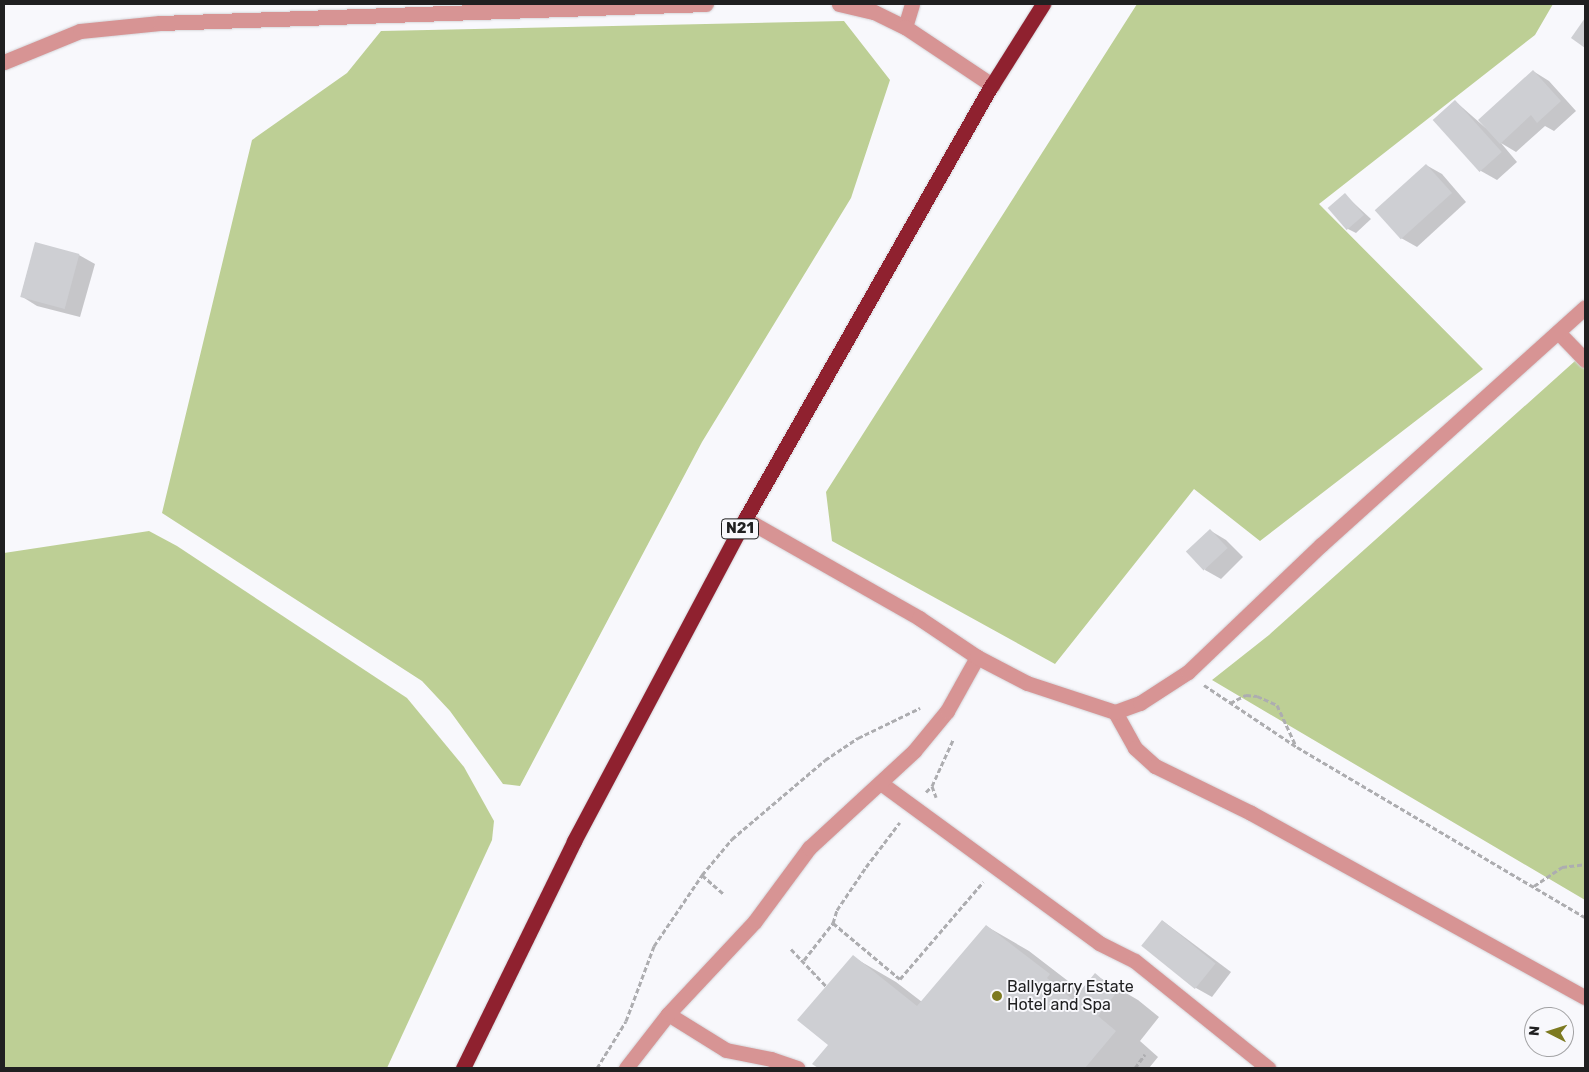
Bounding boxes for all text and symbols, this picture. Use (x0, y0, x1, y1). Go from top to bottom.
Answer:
road number: N21 (720, 516, 760, 542)
place label: Ballygarry Estate Hotel and Spa (1007, 977, 1134, 1015)
marker: Ballygarry Estate Hotel and Spa (991, 990, 1003, 1002)
north arrow (1524, 1007, 1574, 1057)
text: N (1526, 1025, 1543, 1037)

